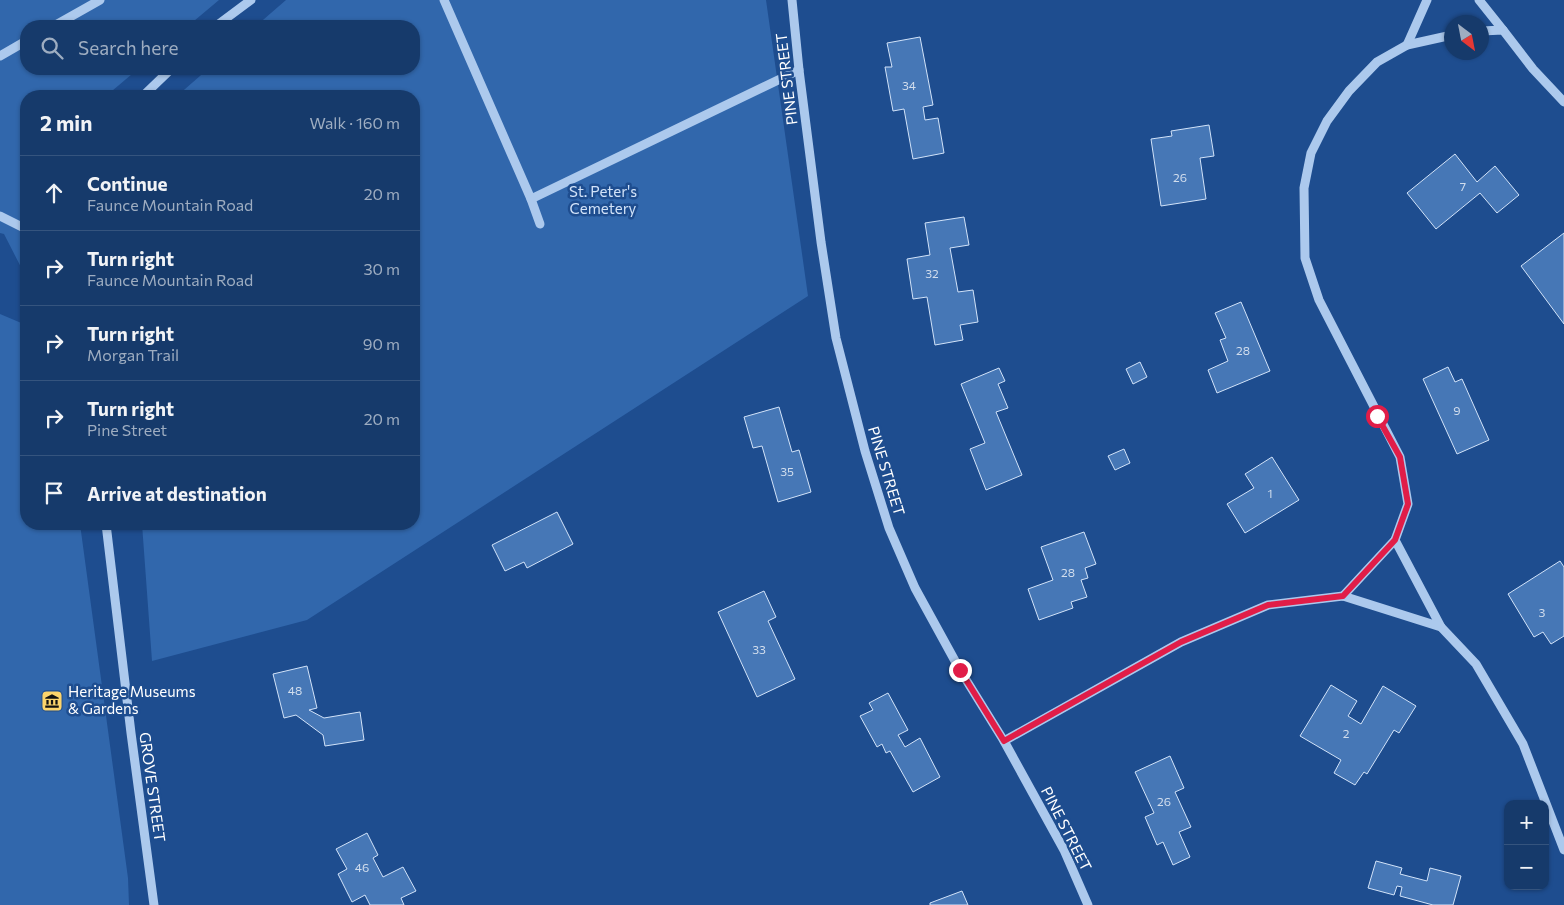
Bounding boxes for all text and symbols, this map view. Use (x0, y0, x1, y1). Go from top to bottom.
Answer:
north arrow (1444, 15, 1489, 60)
search box (20, 20, 420, 75)
street label: PINE STREET (771, 32, 801, 126)
icon: search (38, 34, 66, 62)
text: Search here (78, 36, 178, 59)
house number: 34 (902, 78, 916, 92)
text: 2 min (40, 110, 92, 135)
text: Walk · 160 m (310, 113, 400, 132)
house number: 26 (1173, 170, 1187, 184)
text: Continue (87, 172, 167, 195)
icon: ahead (40, 179, 68, 207)
house number: 7 (1460, 179, 1466, 193)
park label: St. Peter's Cemetery (569, 182, 637, 217)
text: 20 m (364, 184, 400, 203)
text: Faunce Mountain Road (87, 195, 253, 214)
text: Turn right (87, 247, 174, 270)
icon: right (40, 254, 68, 282)
text: 30 m (363, 259, 400, 278)
house number: 32 (925, 266, 939, 280)
text: Faunce Mountain Road (87, 270, 253, 289)
text: Turn right (87, 322, 174, 345)
icon: right (40, 329, 68, 357)
text: 90 m (363, 334, 400, 353)
house number: 28 (1236, 343, 1250, 357)
text: Morgan Trail (87, 345, 179, 364)
text: Turn right (87, 397, 174, 420)
house number: 9 (1453, 403, 1461, 417)
icon: right (40, 404, 68, 432)
route start (1366, 405, 1389, 428)
text: 20 m (364, 409, 400, 428)
text: Pine Street (87, 420, 167, 439)
street label: PINE STREET (865, 424, 909, 518)
house number: 35 (780, 464, 794, 478)
icon: arrive (40, 479, 68, 507)
text: Arrive at destination (87, 482, 267, 505)
house number: 1 (1267, 486, 1273, 500)
house number: 28 (1061, 565, 1075, 579)
house number: 3 (1539, 605, 1546, 619)
house number: 33 (752, 642, 766, 656)
route end (949, 659, 972, 682)
place label: Heritage Museums & Gardens (68, 682, 196, 717)
house number: 48 (288, 683, 302, 697)
museum icon: Heritage Museums & Gardens (40, 689, 64, 713)
house number: 2 (1343, 726, 1350, 740)
street label: GROVE STREET (136, 731, 170, 843)
street label: PINE STREET (1038, 783, 1096, 874)
house number: 26 (1157, 794, 1171, 808)
map controls (1504, 800, 1549, 890)
button: + (1504, 800, 1549, 845)
button: − (1504, 845, 1549, 890)
house number: 46 (355, 860, 369, 874)

